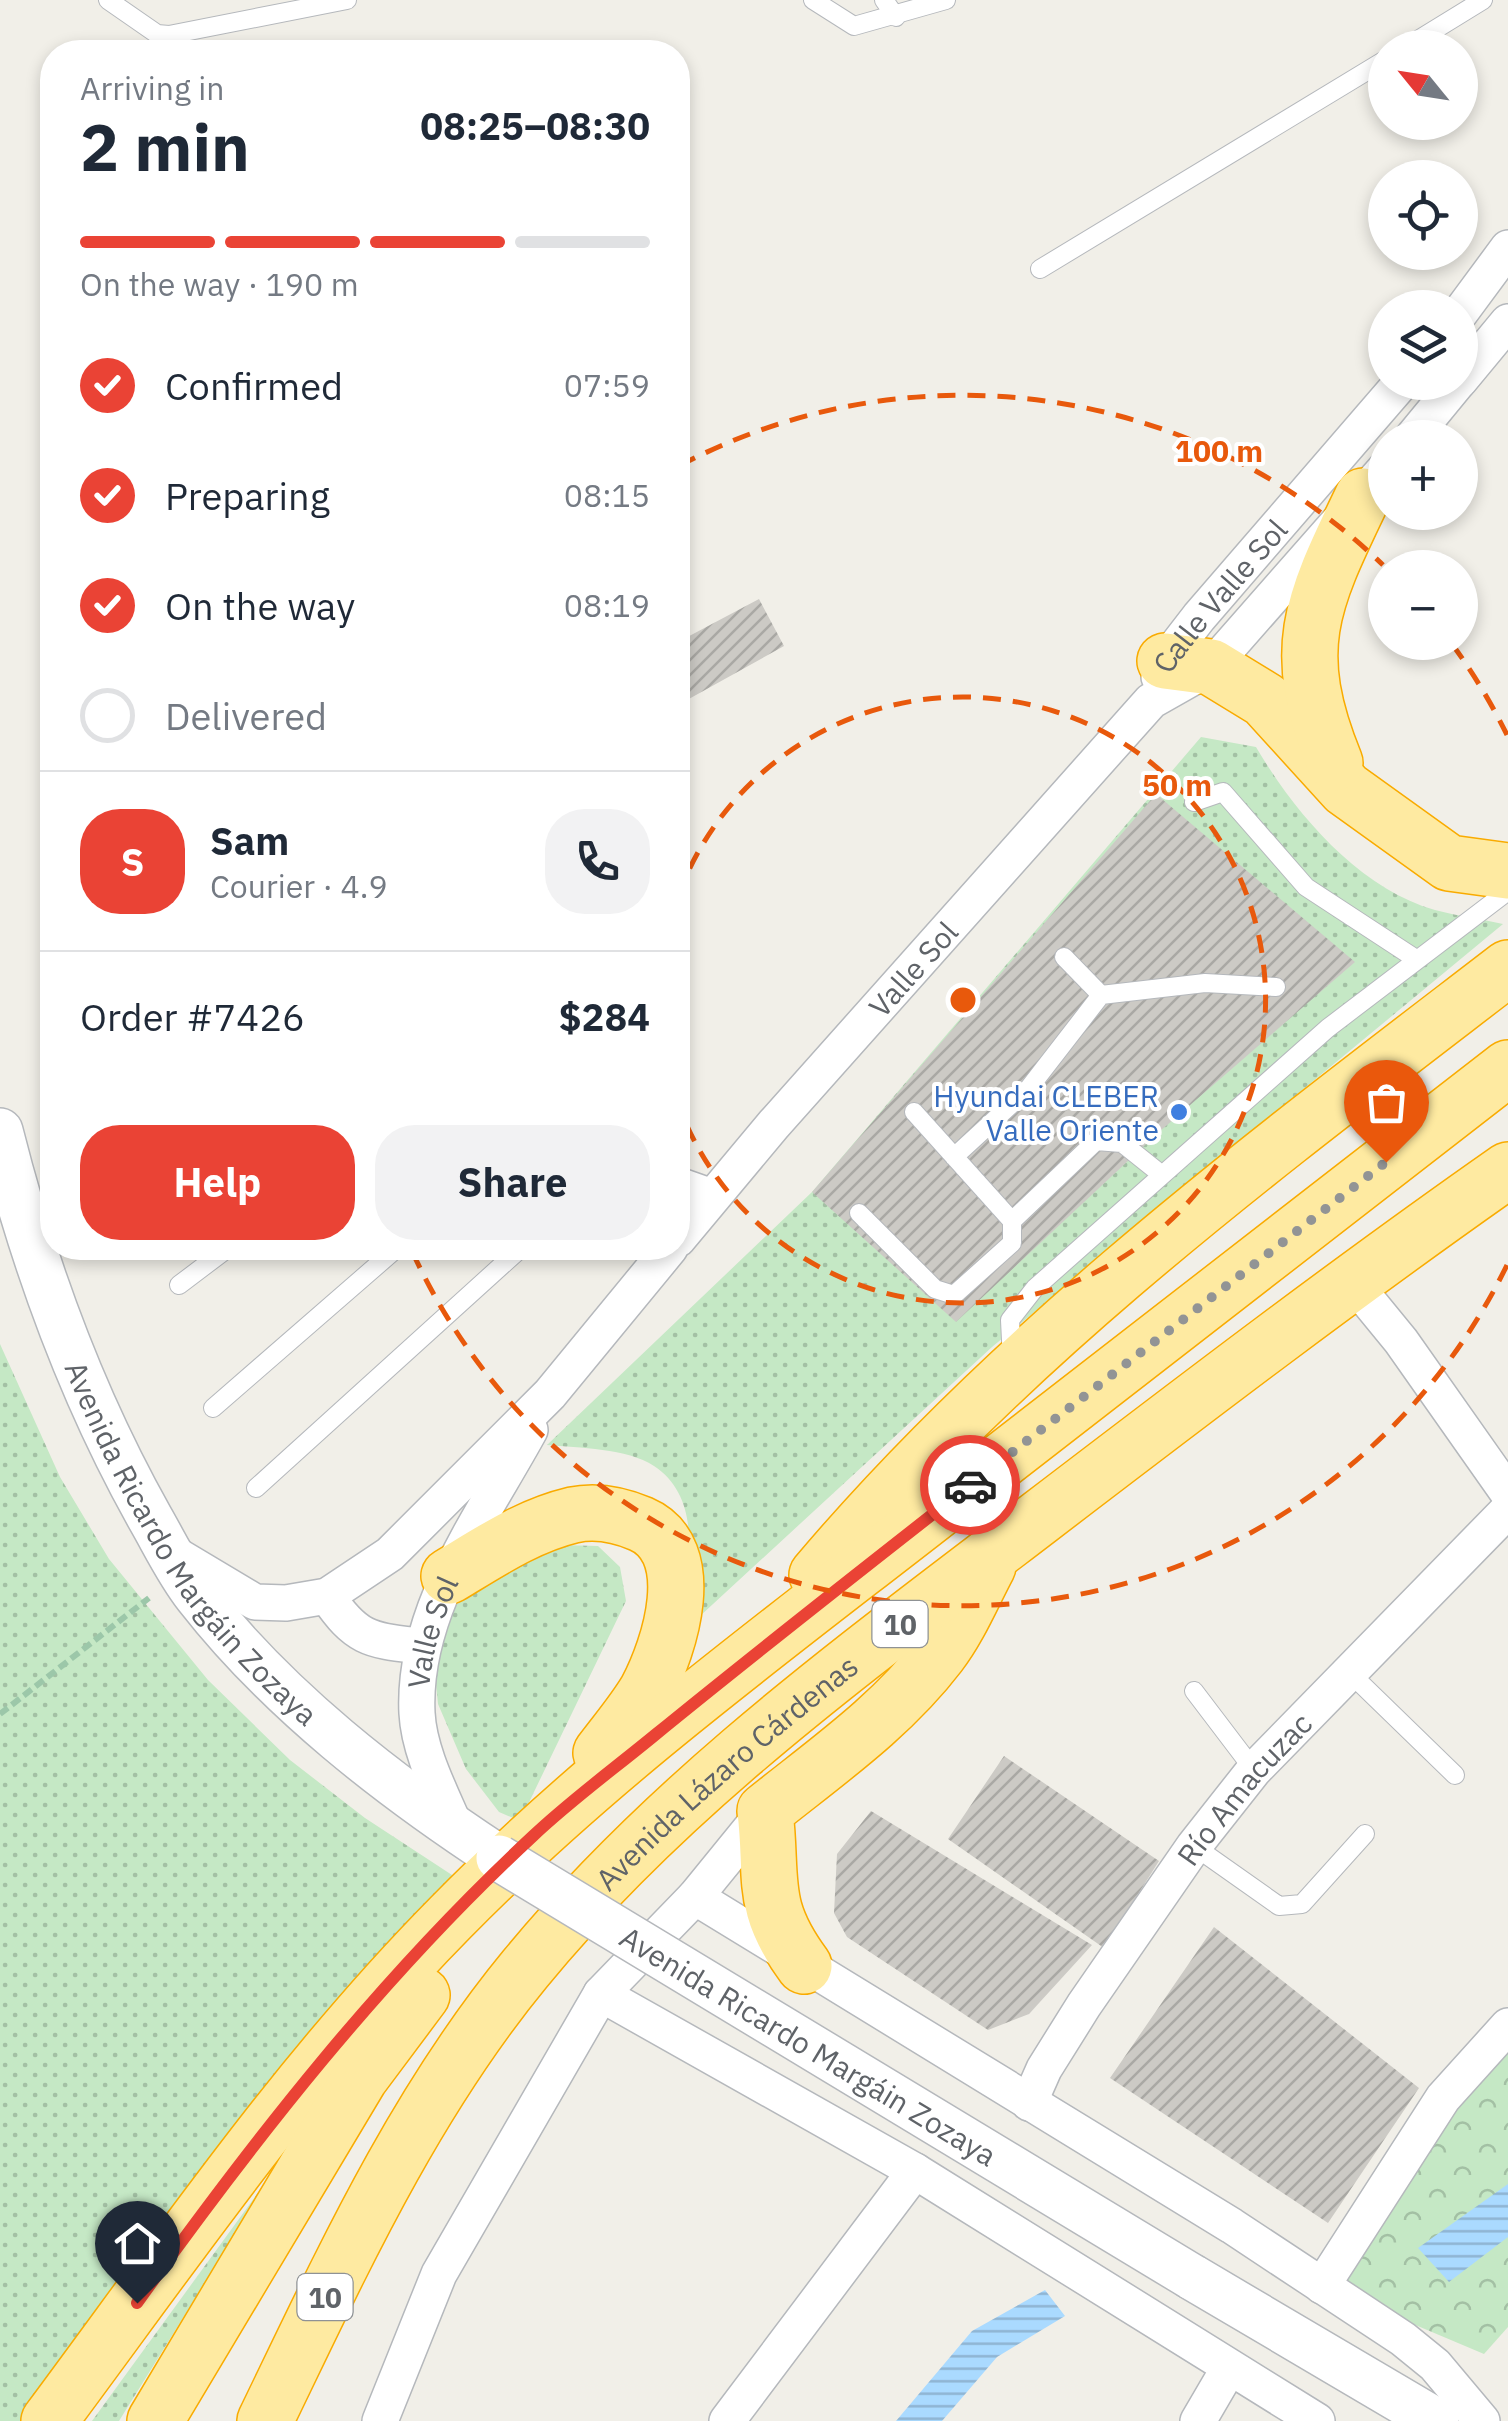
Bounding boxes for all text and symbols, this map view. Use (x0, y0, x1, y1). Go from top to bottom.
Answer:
north arrow (1368, 30, 1478, 140)
map controls (1368, 30, 1478, 660)
text: Arriving in (80, 67, 225, 109)
text: 08:25–08:30 (420, 101, 650, 150)
text: 2 min (80, 104, 250, 189)
button: locate (1368, 160, 1478, 270)
text: On the way · 190 m (80, 263, 359, 305)
button: layers (1368, 290, 1478, 400)
icon: check (80, 358, 135, 413)
text: Confirmed (165, 361, 343, 410)
text: 07:59 (564, 364, 650, 406)
button: + (1368, 420, 1478, 530)
text: 100 m (1175, 431, 1263, 470)
icon: check (80, 468, 135, 523)
text: Preparing (165, 471, 330, 520)
text: 08:15 (564, 474, 650, 516)
street label: Calle Valle Sol (1143, 510, 1295, 677)
button: − (1368, 550, 1478, 660)
icon: check (80, 578, 135, 633)
text: On the way (165, 581, 355, 630)
text: 08:19 (564, 584, 650, 626)
text: Delivered (165, 691, 327, 740)
text: 50 m (1142, 765, 1212, 804)
button: phone (545, 809, 650, 914)
text: Sam (210, 816, 289, 865)
text: S (121, 837, 144, 886)
text: Courier · 4.9 (210, 865, 388, 907)
street label: Valle Sol (860, 912, 966, 1025)
centre of rings (945, 982, 981, 1018)
text: Order #7426 (80, 992, 305, 1041)
text: $284 (559, 992, 650, 1041)
pin (1344, 1060, 1429, 1163)
icon: bag (1359, 1075, 1414, 1130)
place label: Hyundai CLEBER Valle Oriente (933, 1076, 1159, 1149)
marker: Hyundai CLEBER Valle Oriente (1168, 1101, 1190, 1123)
button: Help (80, 1125, 355, 1240)
button: Share (375, 1125, 650, 1240)
street label: Avenida Ricardo Margáin Zozaya (57, 1355, 326, 1733)
courier (920, 1435, 1020, 1535)
icon: car (943, 1458, 998, 1513)
street label: Valle Sol (398, 1569, 466, 1690)
road number: 10 (872, 1601, 928, 1647)
street label: Avenida Lázaro Cárdenas (586, 1645, 865, 1898)
street label: Río Amacuzac (1167, 1704, 1320, 1872)
street label: Avenida Ricardo Margáin Zozaya (613, 1917, 1004, 2174)
pin (95, 2201, 180, 2304)
icon: home (110, 2216, 165, 2271)
road number: 10 (298, 2274, 352, 2320)

